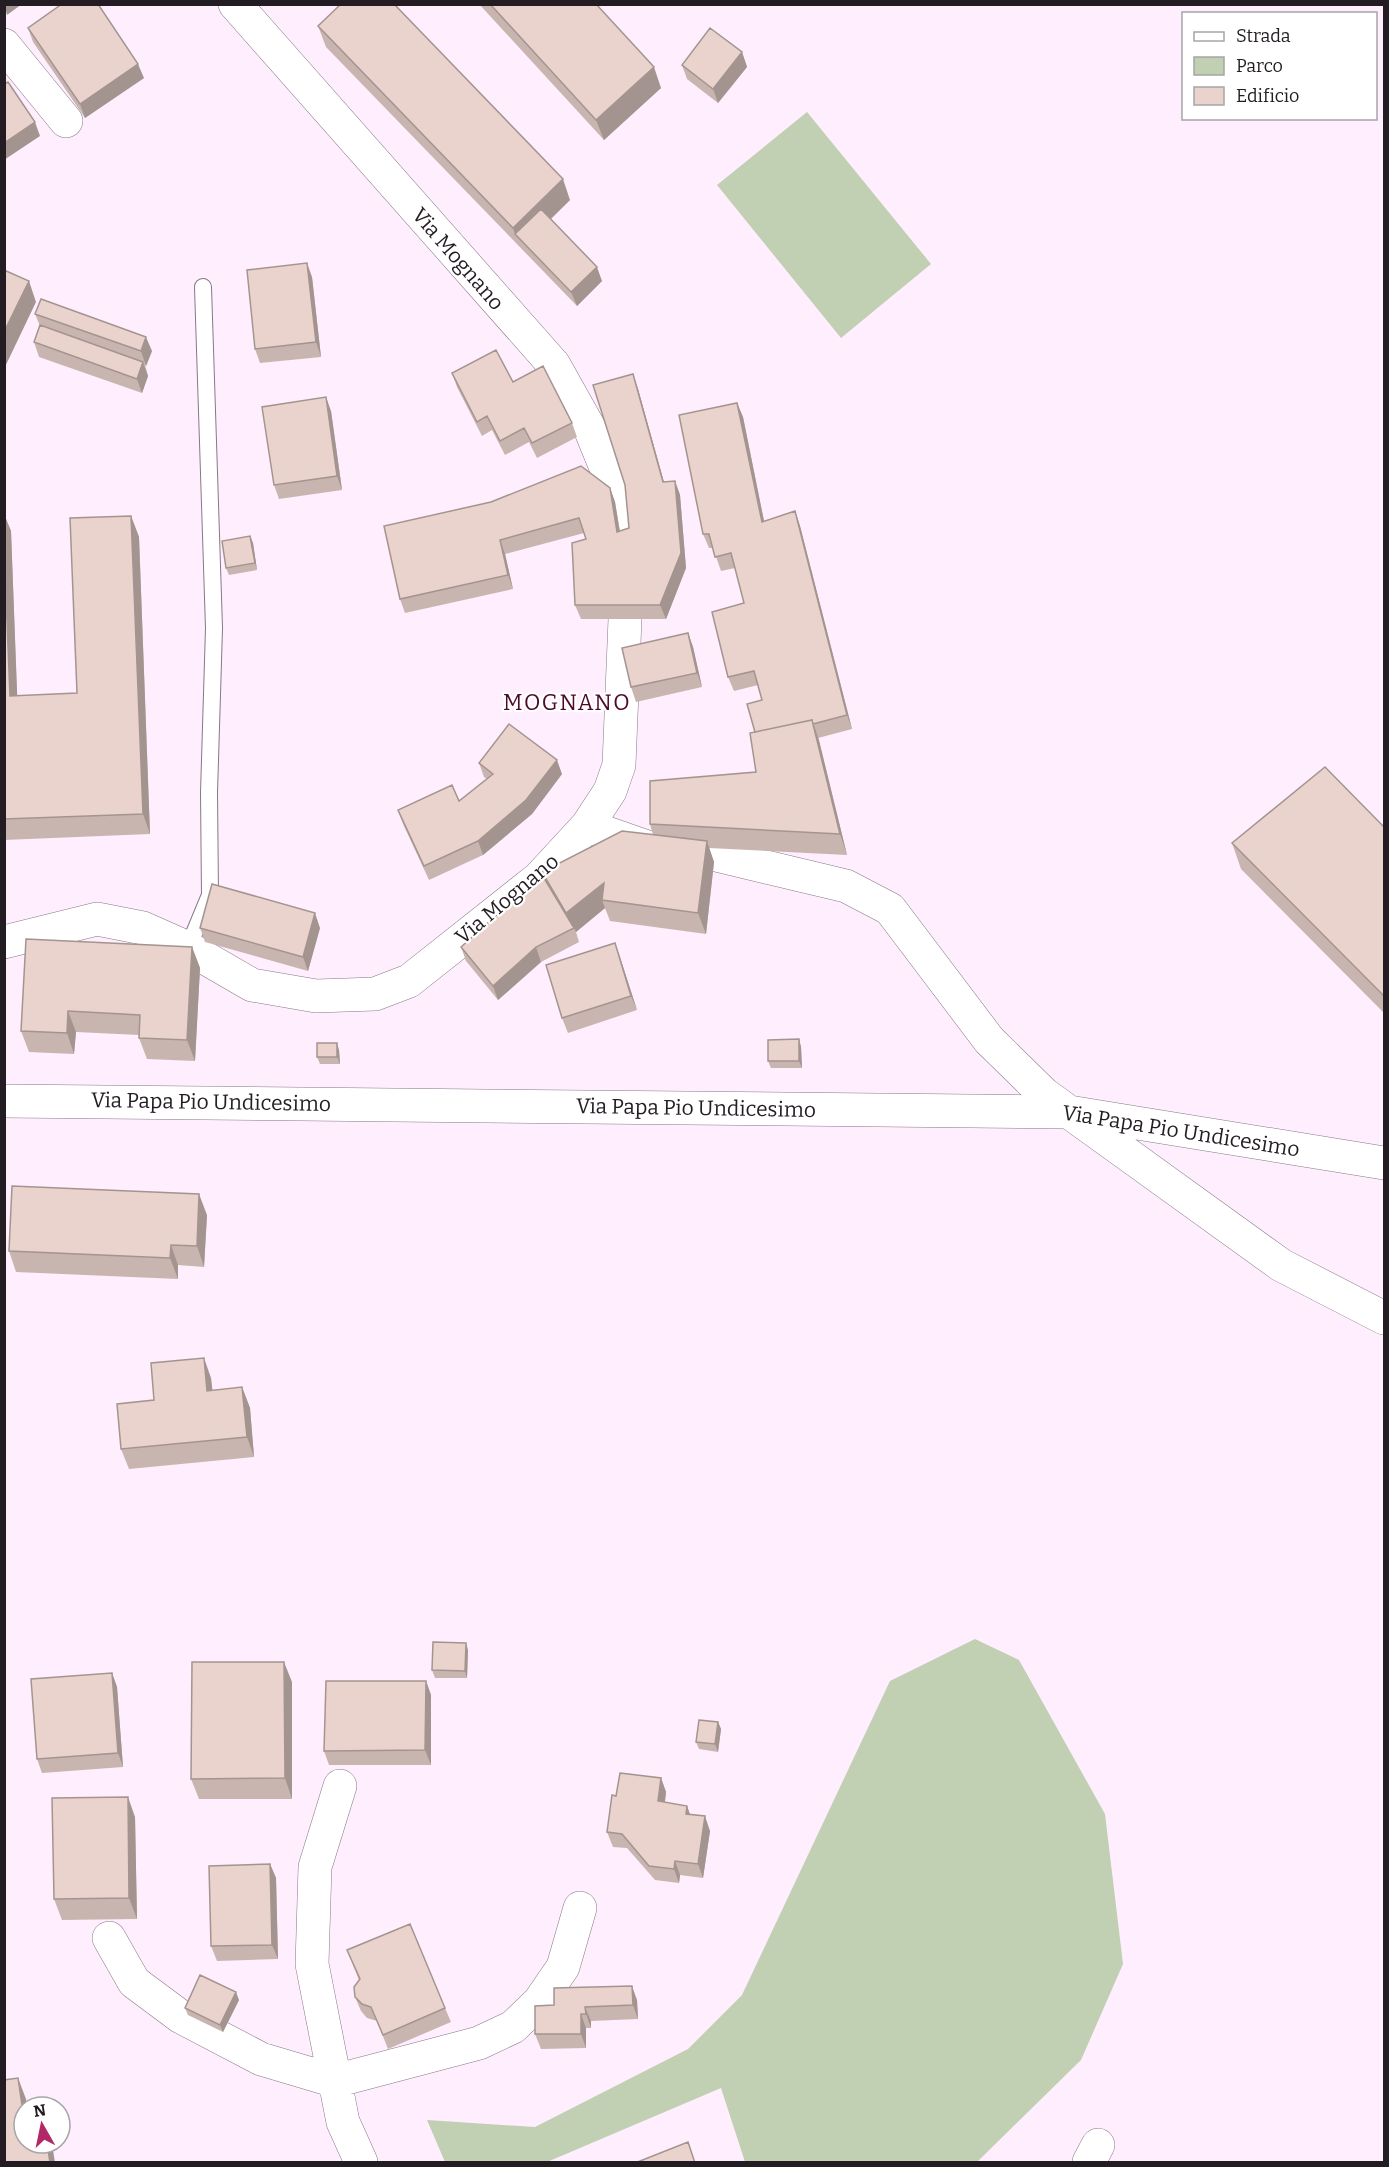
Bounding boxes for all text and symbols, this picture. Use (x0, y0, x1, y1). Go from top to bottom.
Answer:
legend (1182, 12, 1377, 120)
text: Strada (1236, 25, 1291, 47)
text: Parco (1236, 55, 1283, 77)
text: Edificio (1236, 85, 1299, 107)
street label: Via Mognano (406, 202, 510, 316)
district label: MOGNANO (503, 689, 631, 716)
street label: Via Mognano (450, 848, 564, 950)
street label: Via Papa Pio Undicesimo (91, 1087, 331, 1117)
street label: Via Papa Pio Undicesimo (576, 1093, 816, 1123)
street label: Via Papa Pio Undicesimo (1061, 1099, 1301, 1163)
north arrow (12, 2095, 72, 2155)
text: N (32, 2100, 47, 2121)

